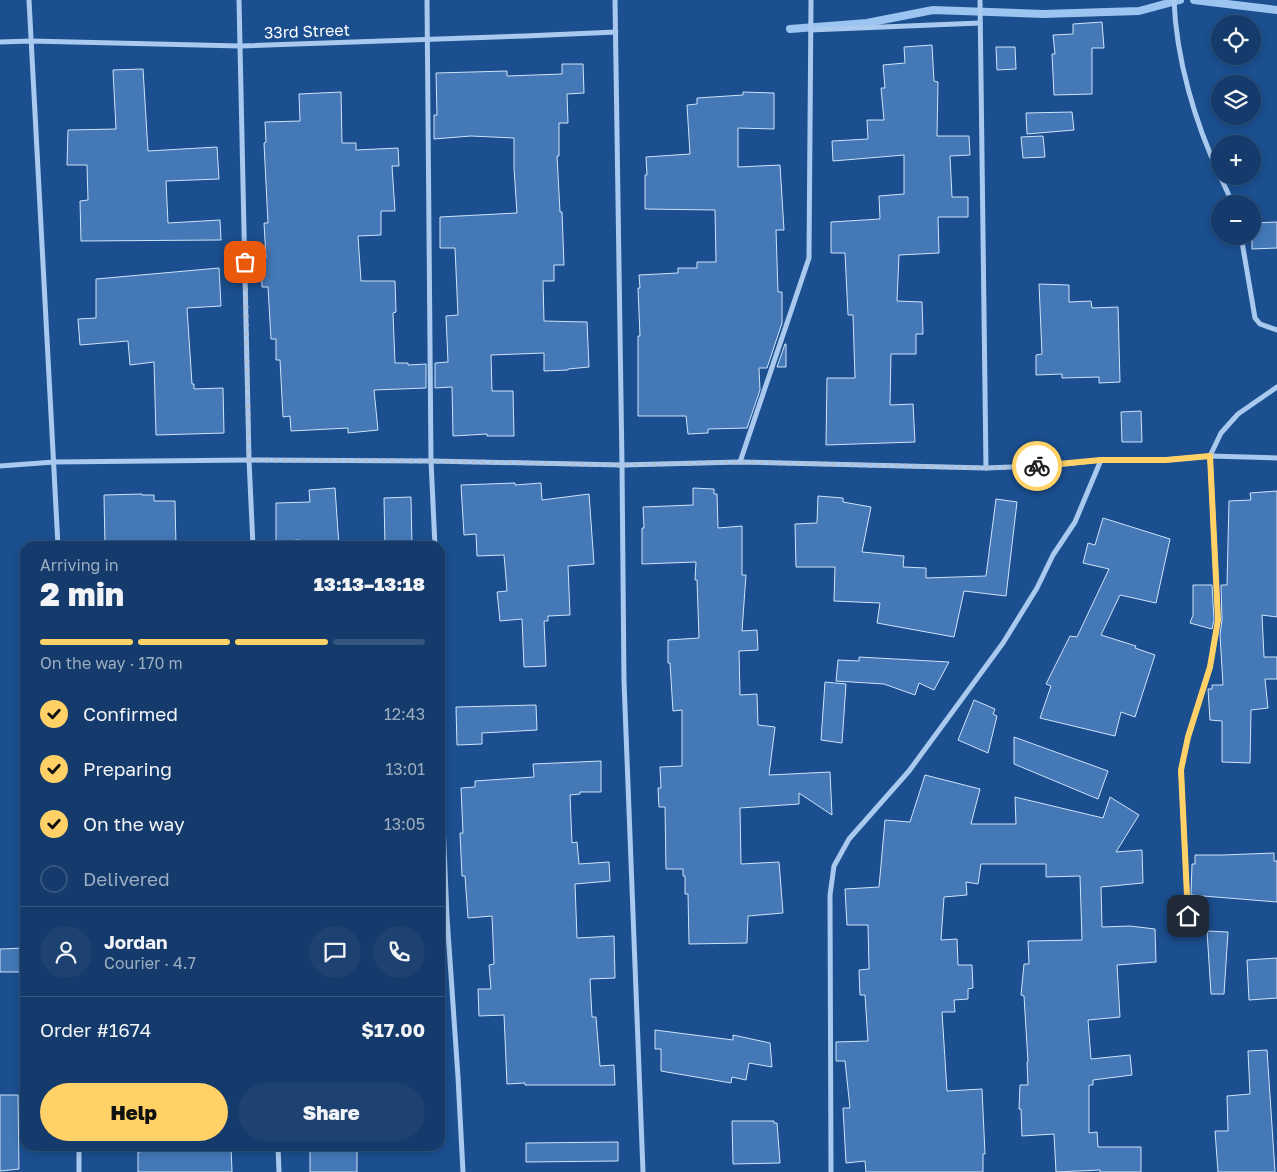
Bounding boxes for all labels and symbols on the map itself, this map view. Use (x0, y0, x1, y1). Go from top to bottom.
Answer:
street label: 33rd Street (264, 20, 350, 42)
pin (224, 241, 266, 283)
courier (1012, 441, 1062, 491)
pin (1167, 895, 1209, 937)

